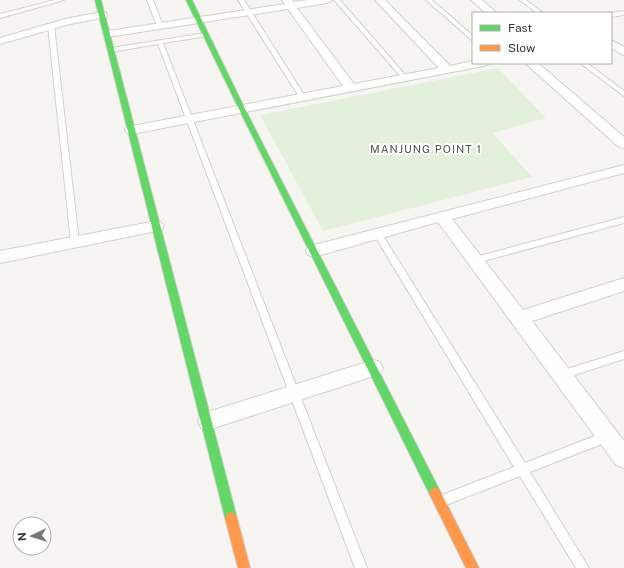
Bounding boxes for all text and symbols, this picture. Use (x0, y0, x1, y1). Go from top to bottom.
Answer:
legend (472, 12, 612, 64)
text: Fast (508, 21, 533, 35)
text: Slow (508, 41, 536, 55)
district label: MANJUNG POINT 1 (370, 143, 482, 155)
north arrow (12, 516, 52, 556)
text: N (16, 532, 28, 541)

